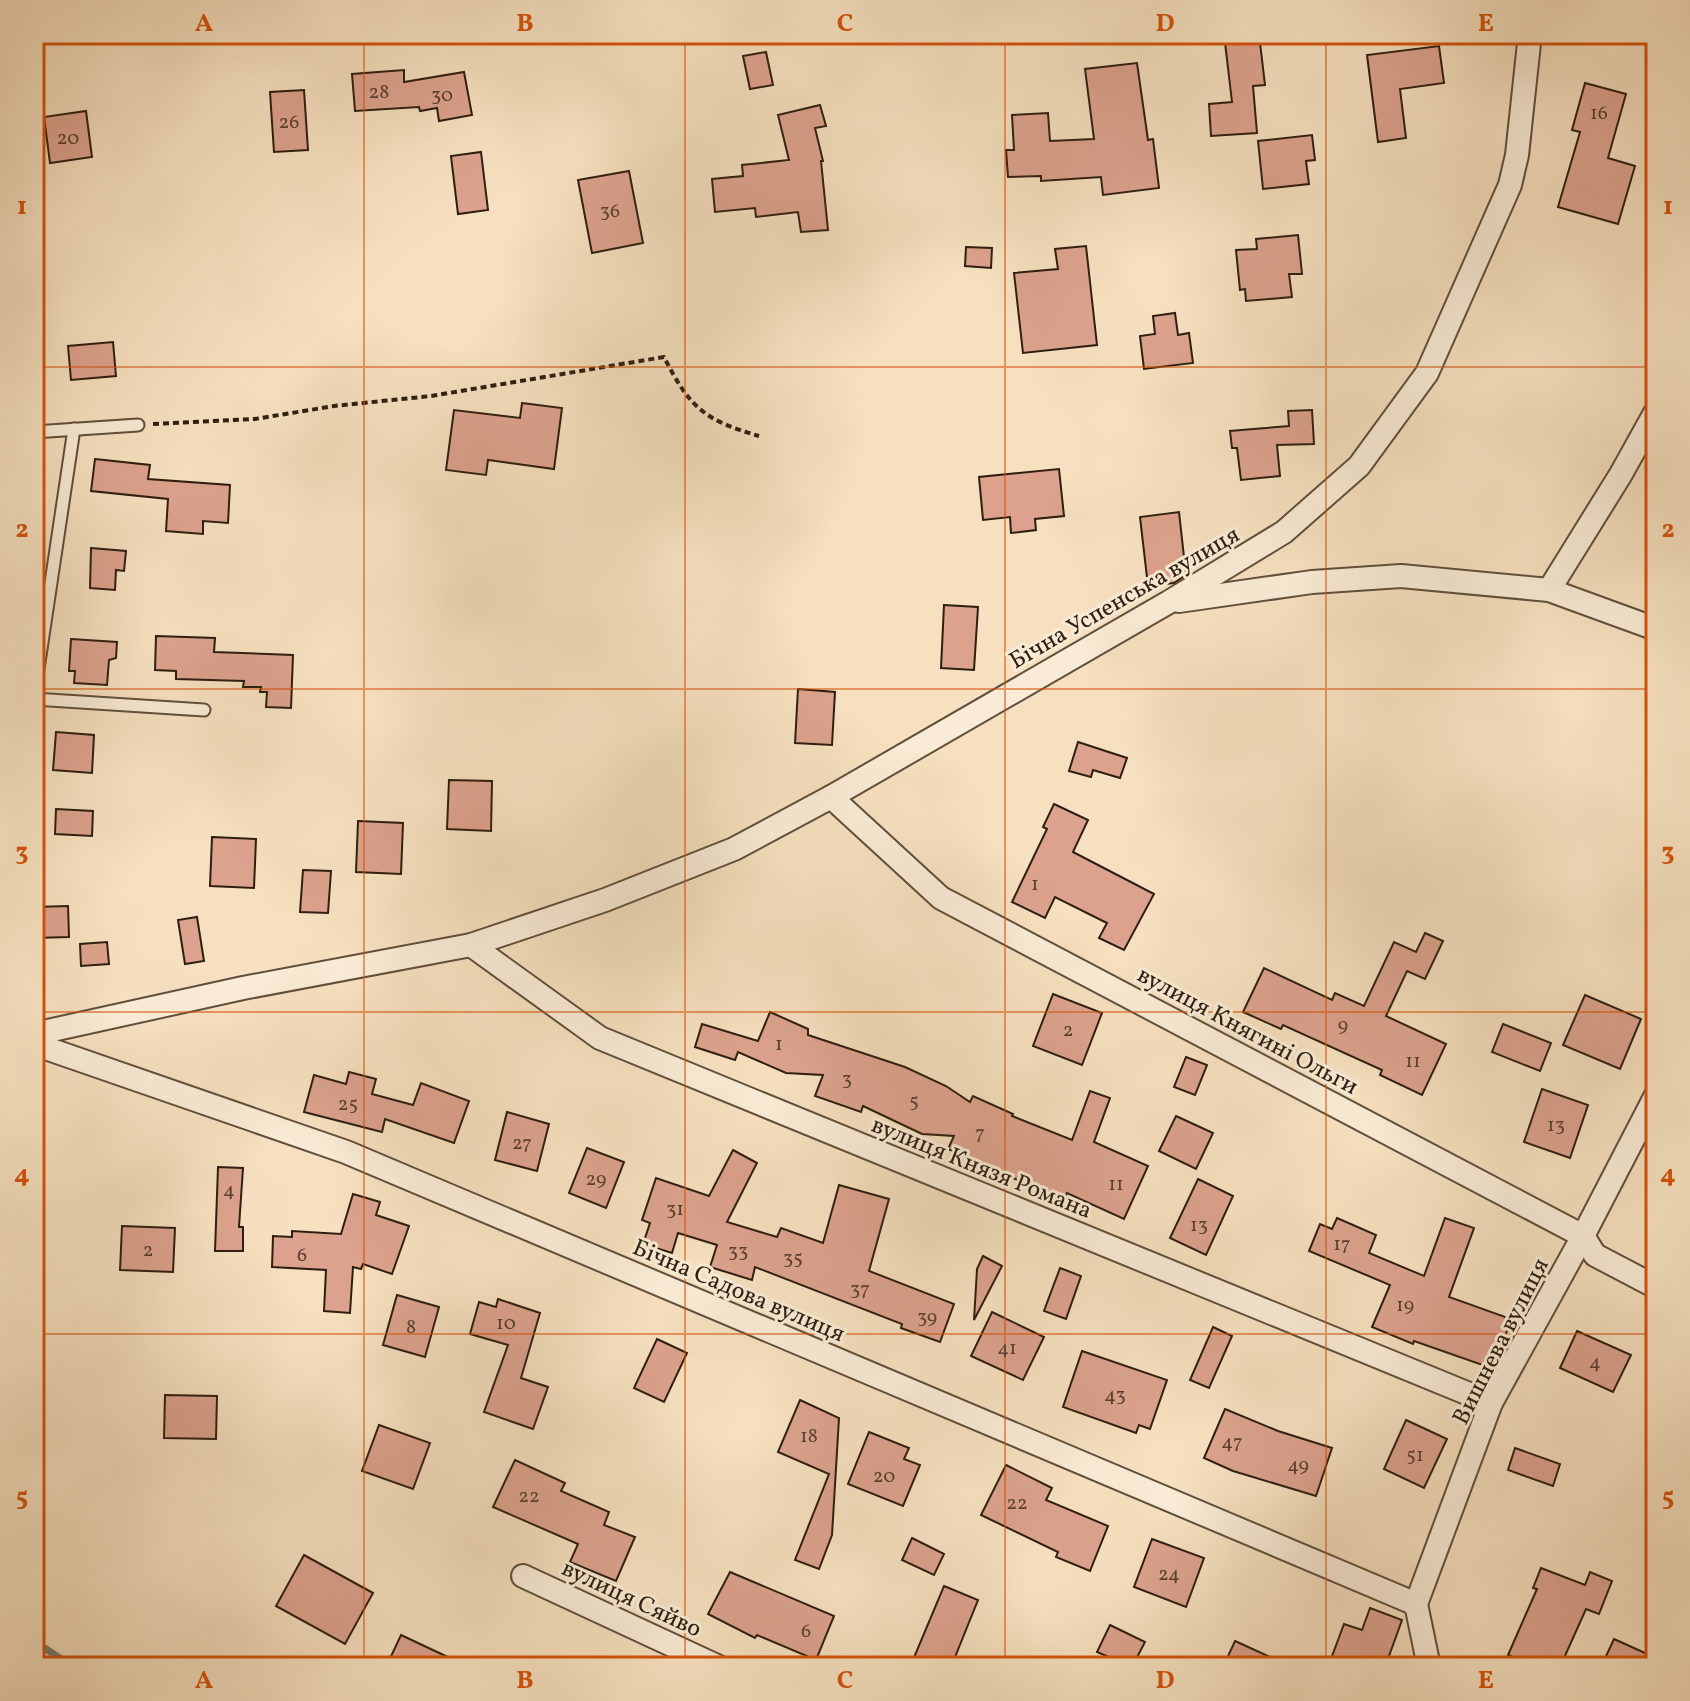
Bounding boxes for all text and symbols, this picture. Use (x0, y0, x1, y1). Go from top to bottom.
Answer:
text: A (195, 6, 214, 42)
text: B (516, 6, 534, 42)
text: C (837, 6, 853, 42)
text: D (1155, 6, 1175, 42)
text: E (1478, 6, 1494, 42)
house number: 28 (369, 79, 389, 107)
house number: 30 (431, 82, 453, 110)
house number: 16 (1590, 100, 1608, 128)
house number: 26 (279, 109, 299, 137)
house number: 20 (57, 125, 79, 153)
text: 1 (17, 189, 27, 225)
text: 1 (1663, 189, 1673, 225)
house number: 36 (600, 198, 620, 226)
text: 2 (15, 512, 29, 548)
text: 2 (1661, 512, 1675, 548)
street label: Бічна Успенська вулиця (1003, 519, 1247, 679)
text: 3 (15, 835, 29, 871)
text: 3 (1661, 835, 1675, 871)
house number: 1 (1031, 871, 1039, 899)
street label: вулиця Княгині Ольги (1131, 959, 1364, 1104)
house number: 9 (1338, 1012, 1348, 1040)
house number: 2 (1063, 1017, 1073, 1045)
house number: 1 (775, 1031, 783, 1059)
house number: 11 (1405, 1048, 1421, 1076)
house number: 3 (842, 1066, 852, 1094)
house number: 5 (909, 1088, 919, 1116)
house number: 25 (338, 1091, 358, 1119)
street label: вулиця Князя Романа (866, 1109, 1097, 1229)
house number: 13 (1547, 1112, 1565, 1140)
house number: 7 (975, 1120, 985, 1148)
house number: 27 (512, 1130, 532, 1158)
text: 4 (14, 1157, 30, 1193)
text: 4 (1660, 1157, 1676, 1193)
house number: 29 (586, 1166, 606, 1194)
house number: 11 (1108, 1171, 1124, 1199)
house number: 4 (223, 1177, 235, 1205)
house number: 31 (666, 1196, 684, 1224)
house number: 13 (1190, 1212, 1208, 1240)
house number: 17 (1333, 1231, 1351, 1259)
street label: Бічна Садова вулиця (627, 1232, 850, 1352)
house number: 2 (143, 1237, 153, 1265)
house number: 33 (728, 1238, 748, 1266)
house number: 6 (297, 1242, 307, 1270)
house number: 35 (783, 1245, 803, 1273)
street label: Вишнева вулиця (1445, 1253, 1558, 1431)
house number: 37 (850, 1276, 870, 1304)
house number: 19 (1396, 1292, 1414, 1320)
house number: 39 (917, 1304, 937, 1332)
house number: 10 (496, 1310, 516, 1338)
house number: 8 (406, 1314, 416, 1342)
house number: 41 (997, 1335, 1017, 1363)
house number: 4 (1589, 1349, 1601, 1377)
house number: 43 (1104, 1382, 1126, 1410)
house number: 18 (800, 1423, 818, 1451)
house number: 47 (1221, 1429, 1243, 1457)
house number: 51 (1406, 1442, 1424, 1470)
house number: 49 (1287, 1452, 1309, 1480)
house number: 20 (873, 1463, 895, 1491)
text: 5 (16, 1480, 28, 1516)
text: 5 (1662, 1480, 1674, 1516)
house number: 22 (518, 1483, 540, 1511)
house number: 22 (1006, 1490, 1028, 1518)
street label: вулиця Сяйво (555, 1552, 707, 1647)
house number: 24 (1158, 1561, 1180, 1589)
house number: 6 (801, 1618, 811, 1646)
text: A (195, 1663, 214, 1699)
text: B (516, 1663, 534, 1699)
text: C (837, 1663, 853, 1699)
text: D (1155, 1663, 1175, 1699)
text: E (1478, 1663, 1494, 1699)

